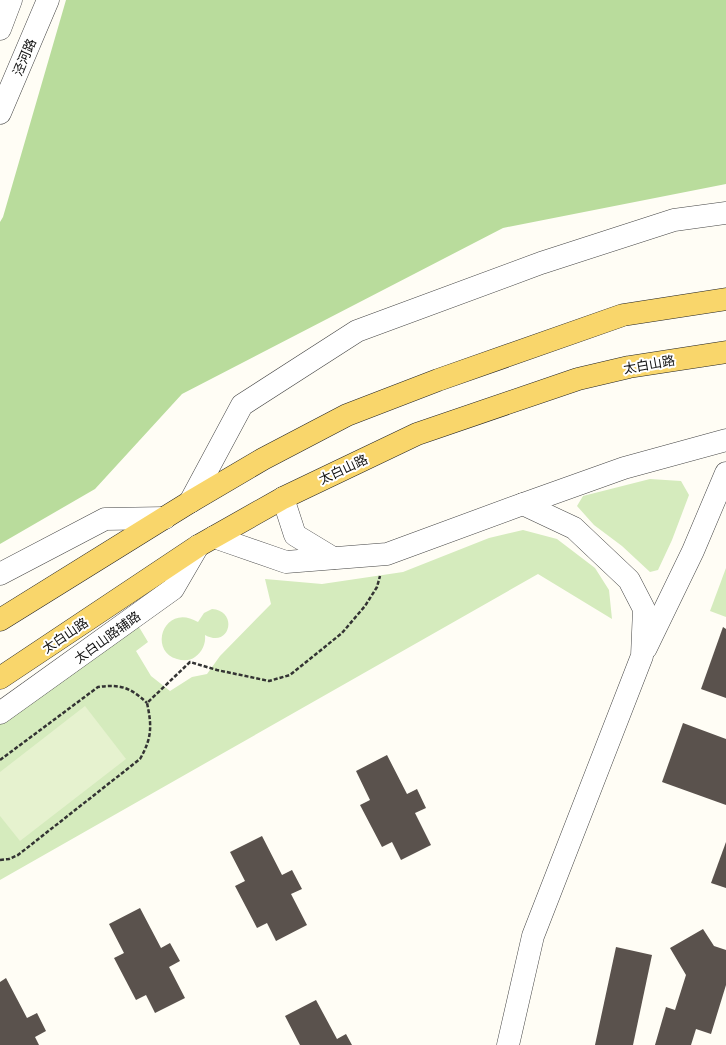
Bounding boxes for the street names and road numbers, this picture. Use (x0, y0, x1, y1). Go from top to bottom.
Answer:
street label: 泾河路 (9, 36, 40, 78)
street label: 太白山路 (622, 352, 676, 377)
street label: 太白山路 (316, 451, 370, 488)
street label: 太白山路辅路 (71, 608, 144, 667)
street label: 太白山路 (39, 614, 92, 657)

